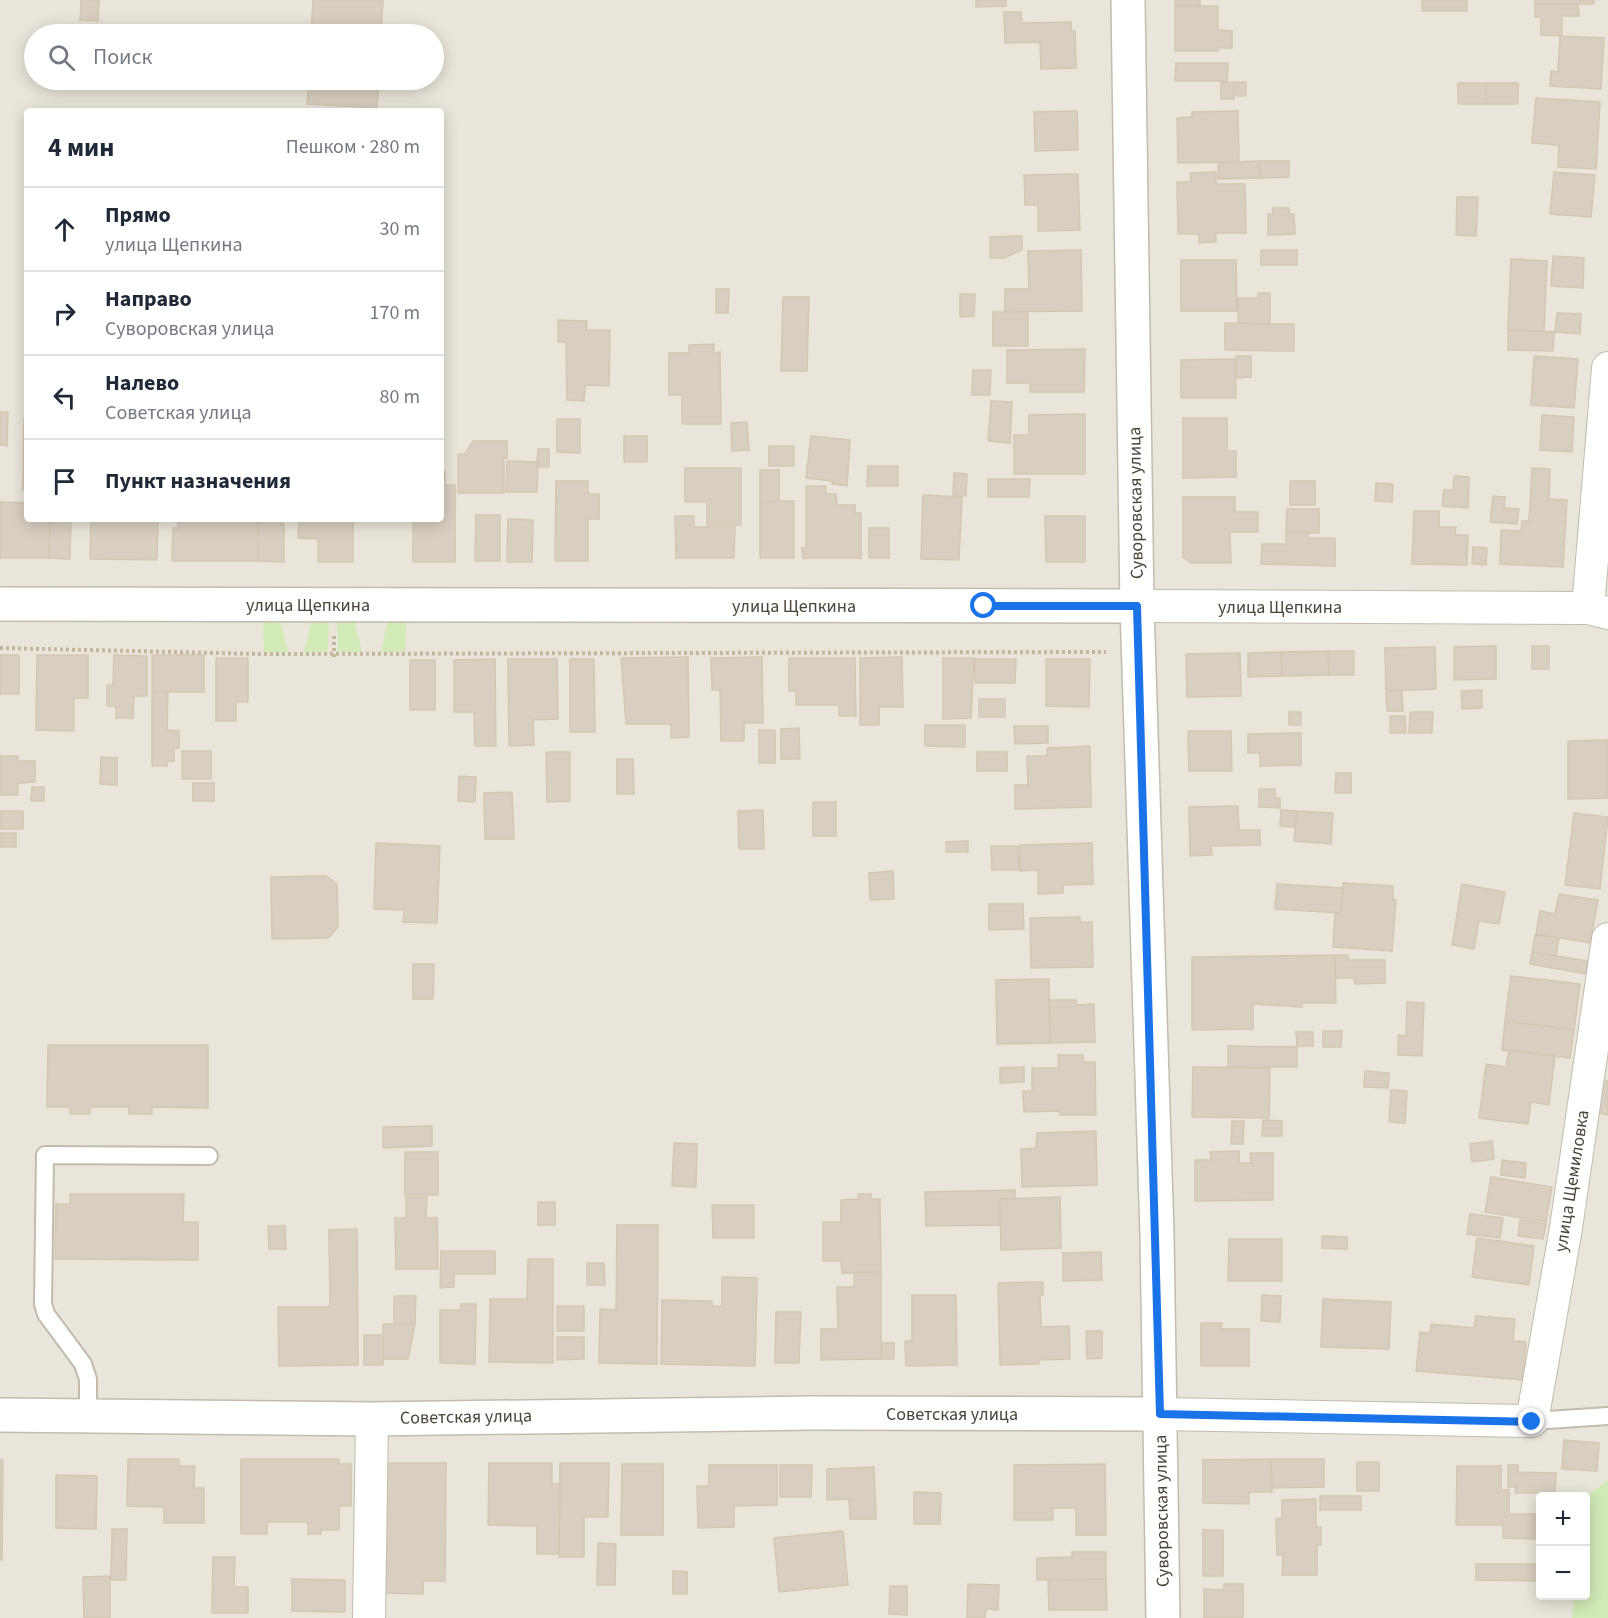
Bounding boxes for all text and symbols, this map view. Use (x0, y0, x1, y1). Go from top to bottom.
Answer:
search box (24, 24, 444, 90)
icon: search (45, 41, 78, 74)
text: Поиск (93, 41, 152, 73)
text: 4 мин (48, 129, 114, 166)
text: Пешком · 280 m (286, 133, 420, 161)
text: Прямо (105, 199, 171, 231)
icon: ahead (48, 213, 81, 246)
text: 30 m (380, 215, 420, 243)
text: улица Щепкина (105, 231, 243, 259)
text: Направо (105, 283, 192, 315)
icon: right (48, 297, 81, 330)
text: 170 m (370, 299, 420, 327)
text: Суворовская улица (105, 315, 274, 343)
text: Налево (105, 367, 179, 399)
icon: left (48, 381, 81, 414)
text: 80 m (380, 383, 420, 411)
text: Советская улица (105, 399, 252, 427)
street label: Суворовская улица (1122, 427, 1150, 579)
icon: arrive (48, 465, 81, 498)
text: Пункт назначения (105, 465, 291, 497)
route start (970, 592, 996, 618)
street label: улица Щепкина (246, 593, 370, 618)
street label: улица Щепкина (732, 594, 856, 619)
street label: улица Щепкина (1218, 595, 1342, 620)
street label: улица Щемиловка (1548, 1108, 1596, 1254)
street label: Советская улица (886, 1402, 1018, 1427)
street label: Советская улица (400, 1403, 532, 1431)
route end (1518, 1408, 1544, 1434)
street label: Суворовская улица (1148, 1435, 1176, 1587)
map controls (1536, 1492, 1590, 1600)
button: + (1536, 1492, 1590, 1546)
button: − (1536, 1546, 1590, 1600)

